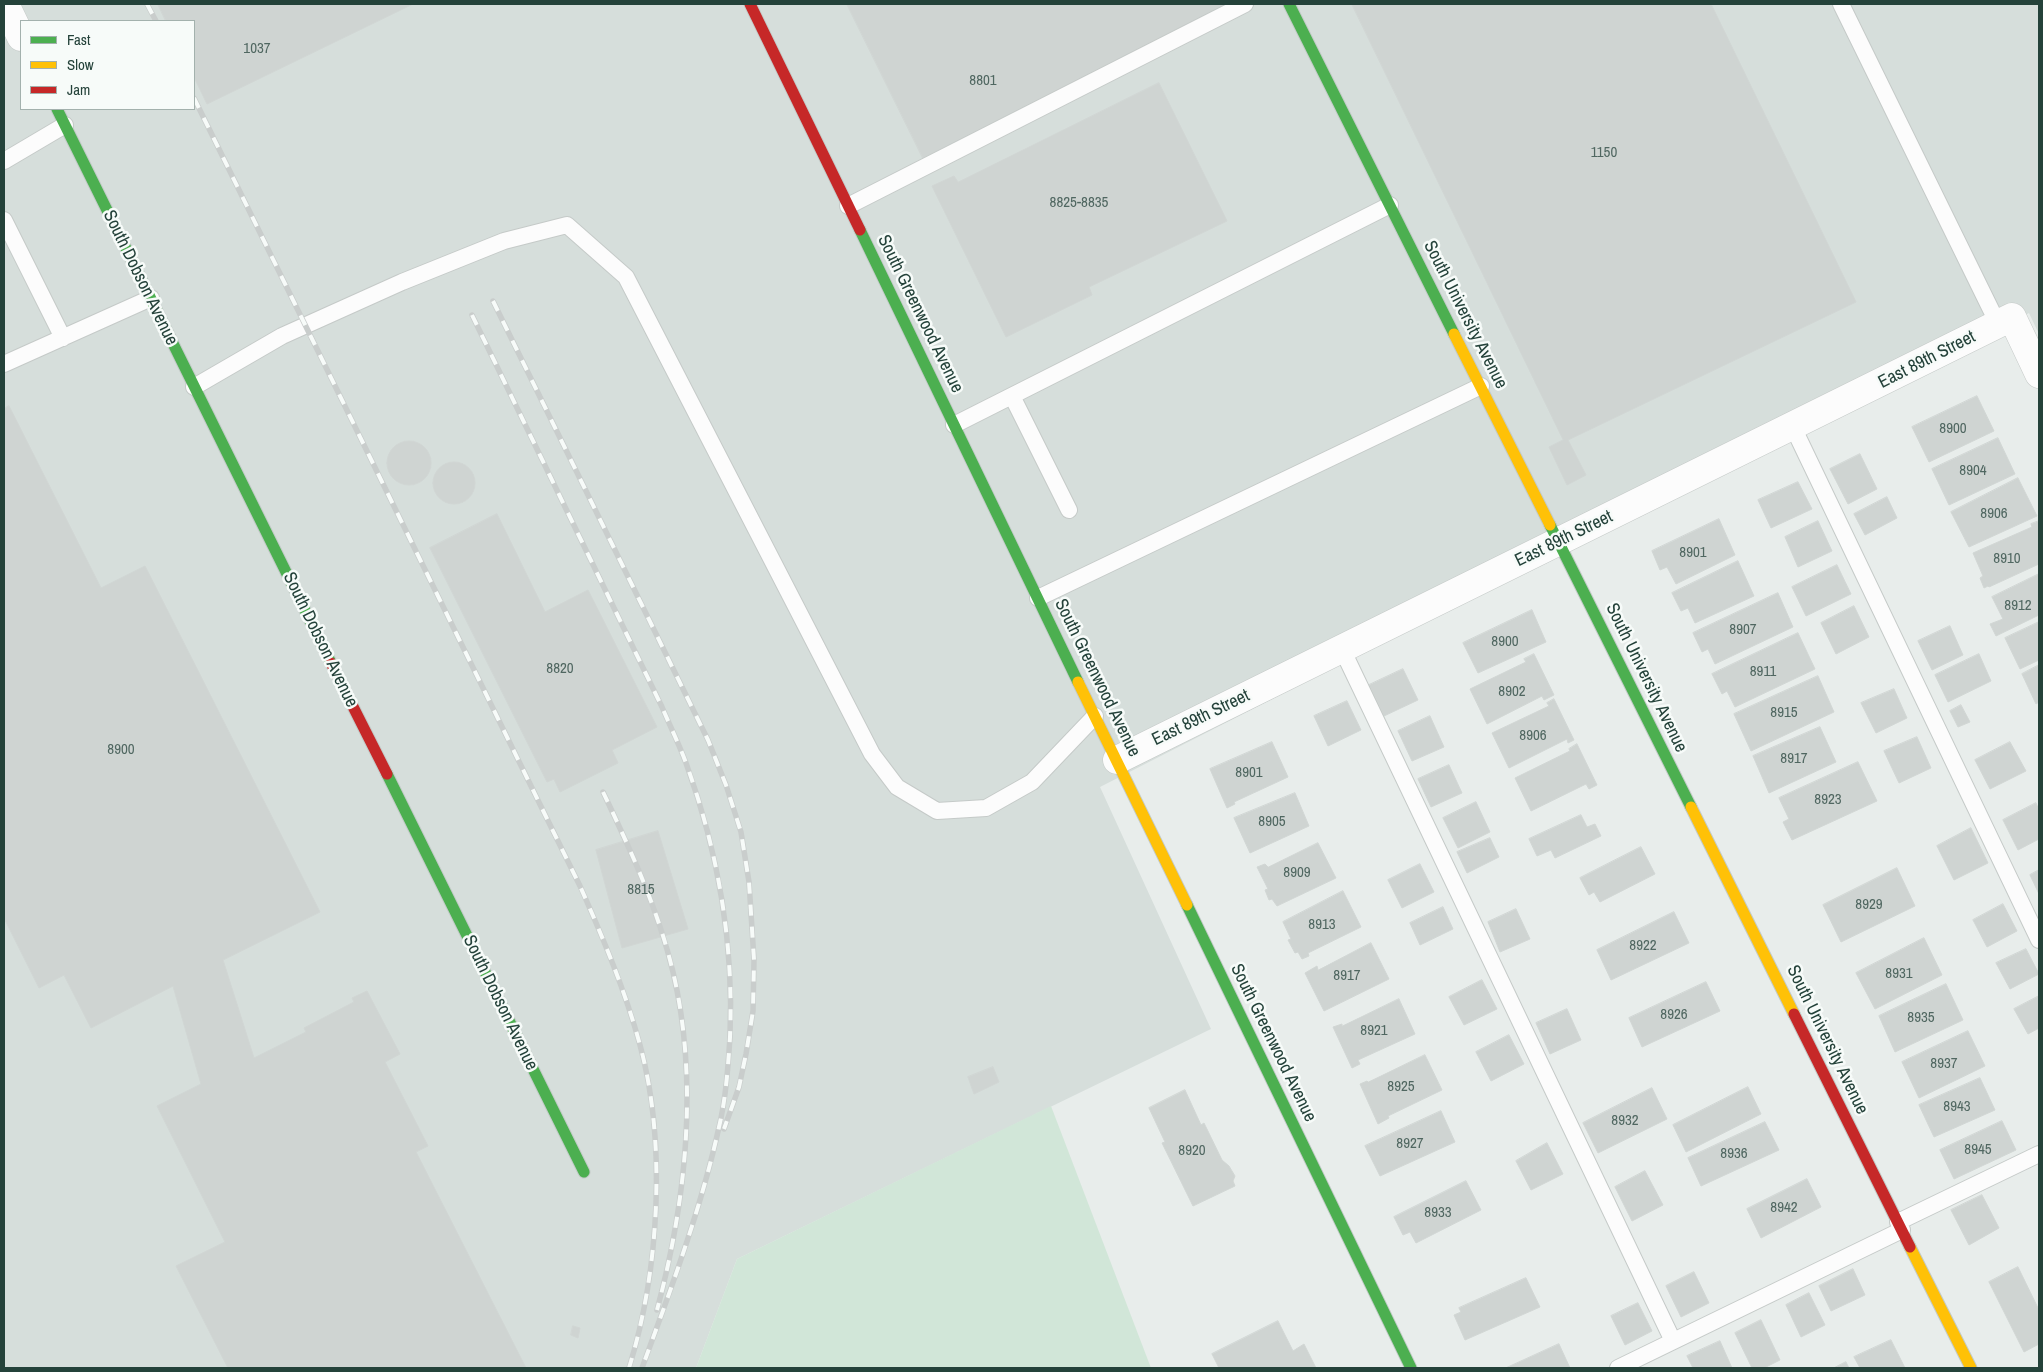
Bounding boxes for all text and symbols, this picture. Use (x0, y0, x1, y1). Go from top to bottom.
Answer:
legend (20, 20, 195, 110)
text: Fast (67, 29, 90, 50)
house number: 1037 (243, 40, 271, 58)
text: Slow (67, 54, 94, 75)
house number: 8801 (969, 72, 997, 90)
text: Jam (67, 79, 90, 100)
house number: 1150 (1591, 144, 1617, 162)
house number: 8825-8835 (1050, 194, 1108, 212)
street label: South Dobson Avenue (98, 207, 182, 349)
street label: South Greenwood Avenue (872, 232, 968, 396)
street label: South University Avenue (1418, 237, 1512, 393)
street label: East 89th Street (1875, 326, 1979, 394)
house number: 8900 (1939, 420, 1967, 438)
house number: 8904 (1959, 462, 1987, 480)
house number: 8906 (1980, 505, 2008, 523)
street label: East 89th Street (1512, 506, 1616, 572)
house number: 8901 (1679, 544, 1707, 562)
house number: 8910 (1993, 550, 2021, 568)
street label: South Dobson Avenue (278, 569, 362, 711)
street label: South Greenwood Avenue (1049, 596, 1145, 760)
house number: 8912 (2004, 597, 2032, 615)
street label: South University Avenue (1601, 600, 1691, 756)
house number: 8907 (1729, 621, 1757, 639)
house number: 8900 (1491, 633, 1519, 651)
house number: 8820 (546, 660, 574, 678)
house number: 8911 (1750, 663, 1776, 681)
house number: 8902 (1498, 683, 1526, 701)
street label: East 89th Street (1149, 685, 1253, 751)
house number: 8915 (1770, 704, 1798, 722)
house number: 8906 (1519, 727, 1547, 745)
house number: 8900 (107, 741, 135, 759)
house number: 8917 (1780, 750, 1808, 768)
house number: 8901 (1235, 764, 1263, 782)
house number: 8923 (1814, 791, 1842, 809)
house number: 8905 (1258, 813, 1286, 831)
house number: 8909 (1283, 864, 1311, 882)
house number: 8815 (627, 881, 655, 899)
house number: 8929 (1855, 896, 1883, 914)
house number: 8913 (1308, 916, 1336, 934)
street label: South Dobson Avenue (458, 932, 542, 1074)
house number: 8922 (1629, 937, 1657, 955)
street label: South Greenwood Avenue (1225, 961, 1321, 1125)
street label: South University Avenue (1782, 962, 1872, 1118)
house number: 8931 (1885, 965, 1913, 983)
house number: 8917 (1333, 967, 1361, 985)
house number: 8926 (1660, 1006, 1688, 1024)
house number: 8935 (1907, 1009, 1935, 1027)
house number: 8921 (1360, 1022, 1388, 1040)
house number: 8937 (1930, 1055, 1958, 1073)
house number: 8925 (1387, 1078, 1415, 1096)
house number: 8943 (1943, 1098, 1971, 1116)
house number: 8932 (1611, 1112, 1639, 1130)
house number: 8927 (1396, 1135, 1424, 1153)
house number: 8945 (1964, 1141, 1992, 1159)
house number: 8920 (1178, 1142, 1206, 1160)
house number: 8936 (1720, 1145, 1748, 1163)
house number: 8942 (1770, 1199, 1798, 1217)
house number: 8933 (1424, 1204, 1452, 1222)

